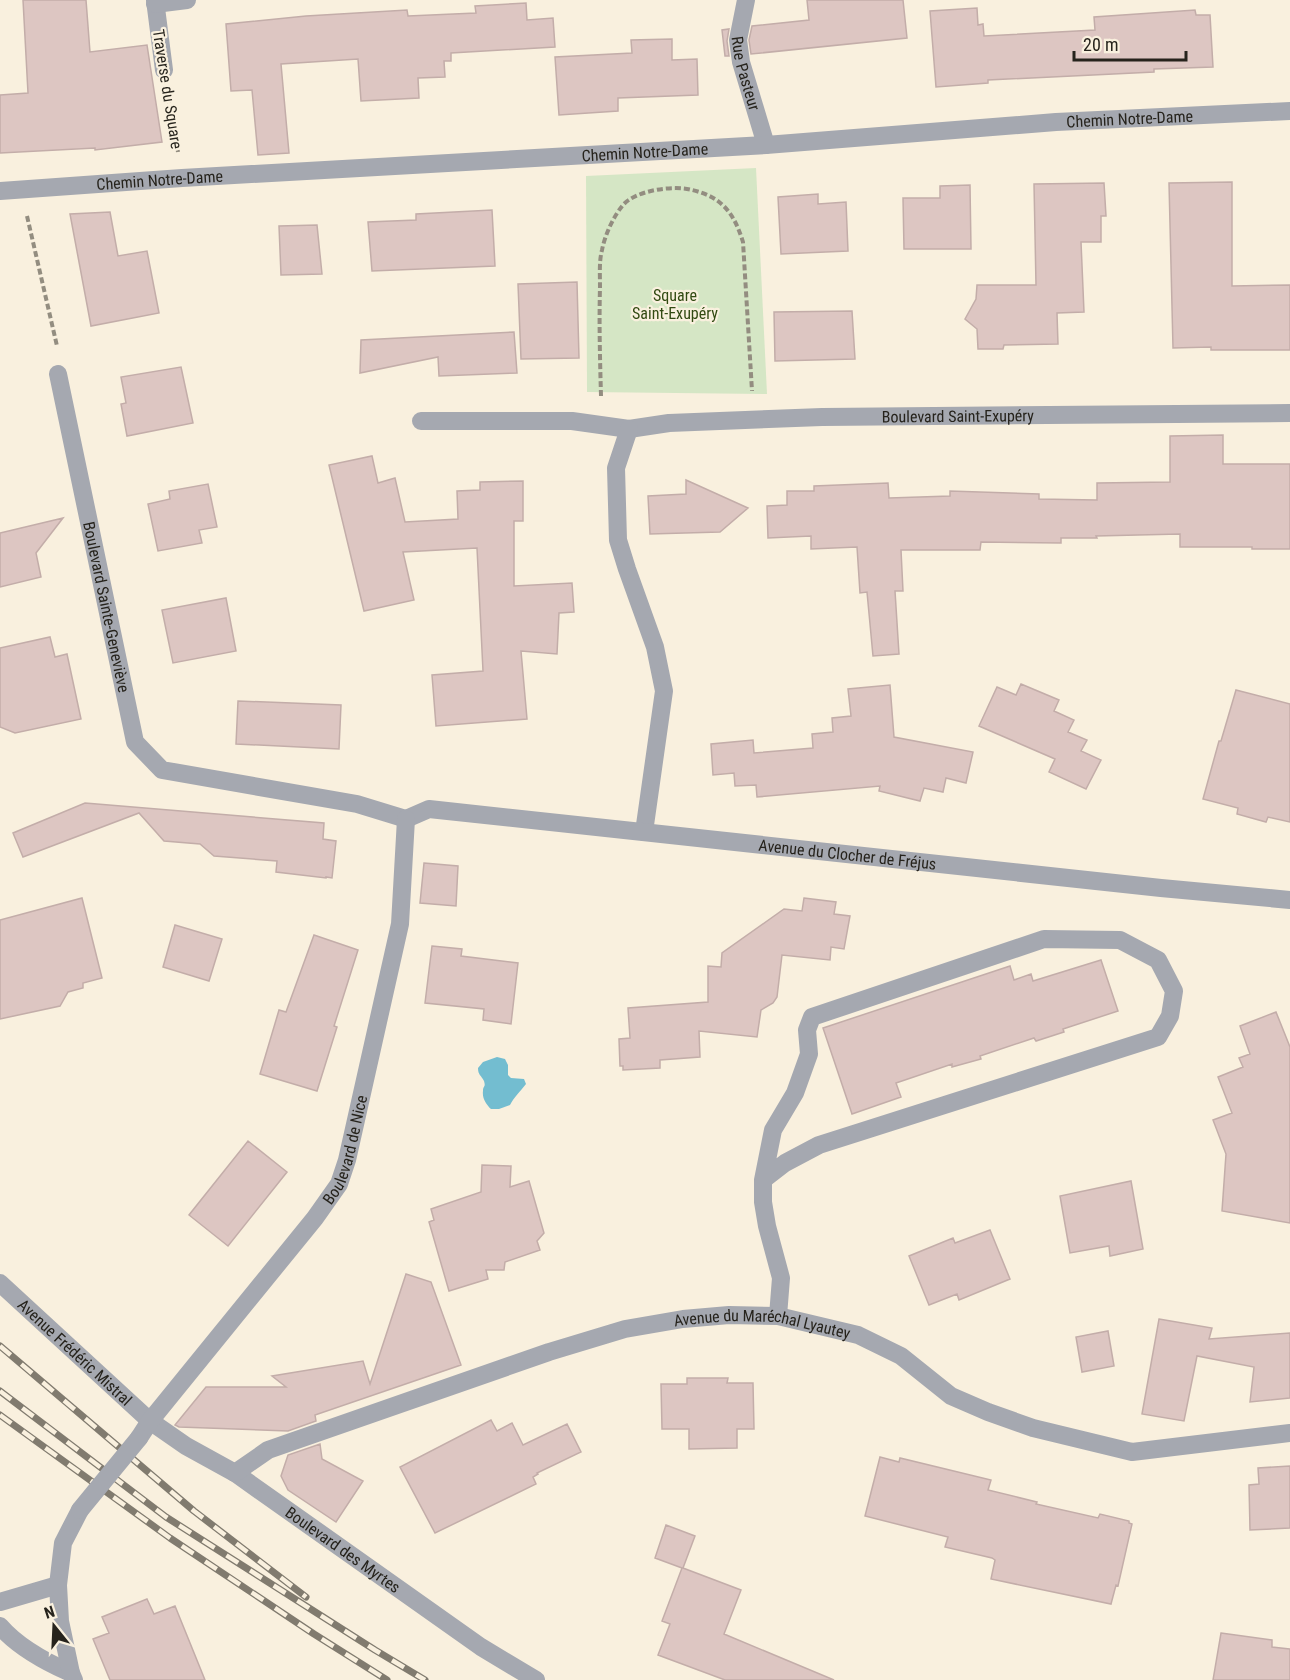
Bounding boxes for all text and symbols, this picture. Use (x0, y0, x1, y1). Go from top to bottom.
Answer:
scale bar (1074, 24, 1186, 62)
street label: Traverse du Square (149, 28, 186, 150)
text: 20 m (1083, 34, 1118, 55)
street label: Rue Pasteur (728, 35, 764, 113)
street label: Chemin Notre-Dame (1066, 107, 1193, 132)
street label: Chemin Notre-Dame (581, 139, 709, 165)
street label: Chemin Notre-Dame (96, 167, 223, 194)
park label: Square Saint-Exupéry (632, 286, 718, 323)
street label: Boulevard Saint-Exupéry (882, 406, 1034, 426)
street label: Boulevard Sainte-Geneviève (79, 520, 133, 694)
street label: Avenue du Clocher de Fréjus (758, 836, 937, 874)
street label: Boulevard de Nice (319, 1093, 371, 1208)
street label: Avenue Frédéric Mistral (14, 1295, 136, 1410)
street label: Avenue du Maréchal Lyautey (672, 1306, 852, 1343)
street label: Boulevard des Myrtes (282, 1503, 404, 1597)
north arrow (24, 1596, 84, 1656)
text: N (42, 1602, 57, 1623)

